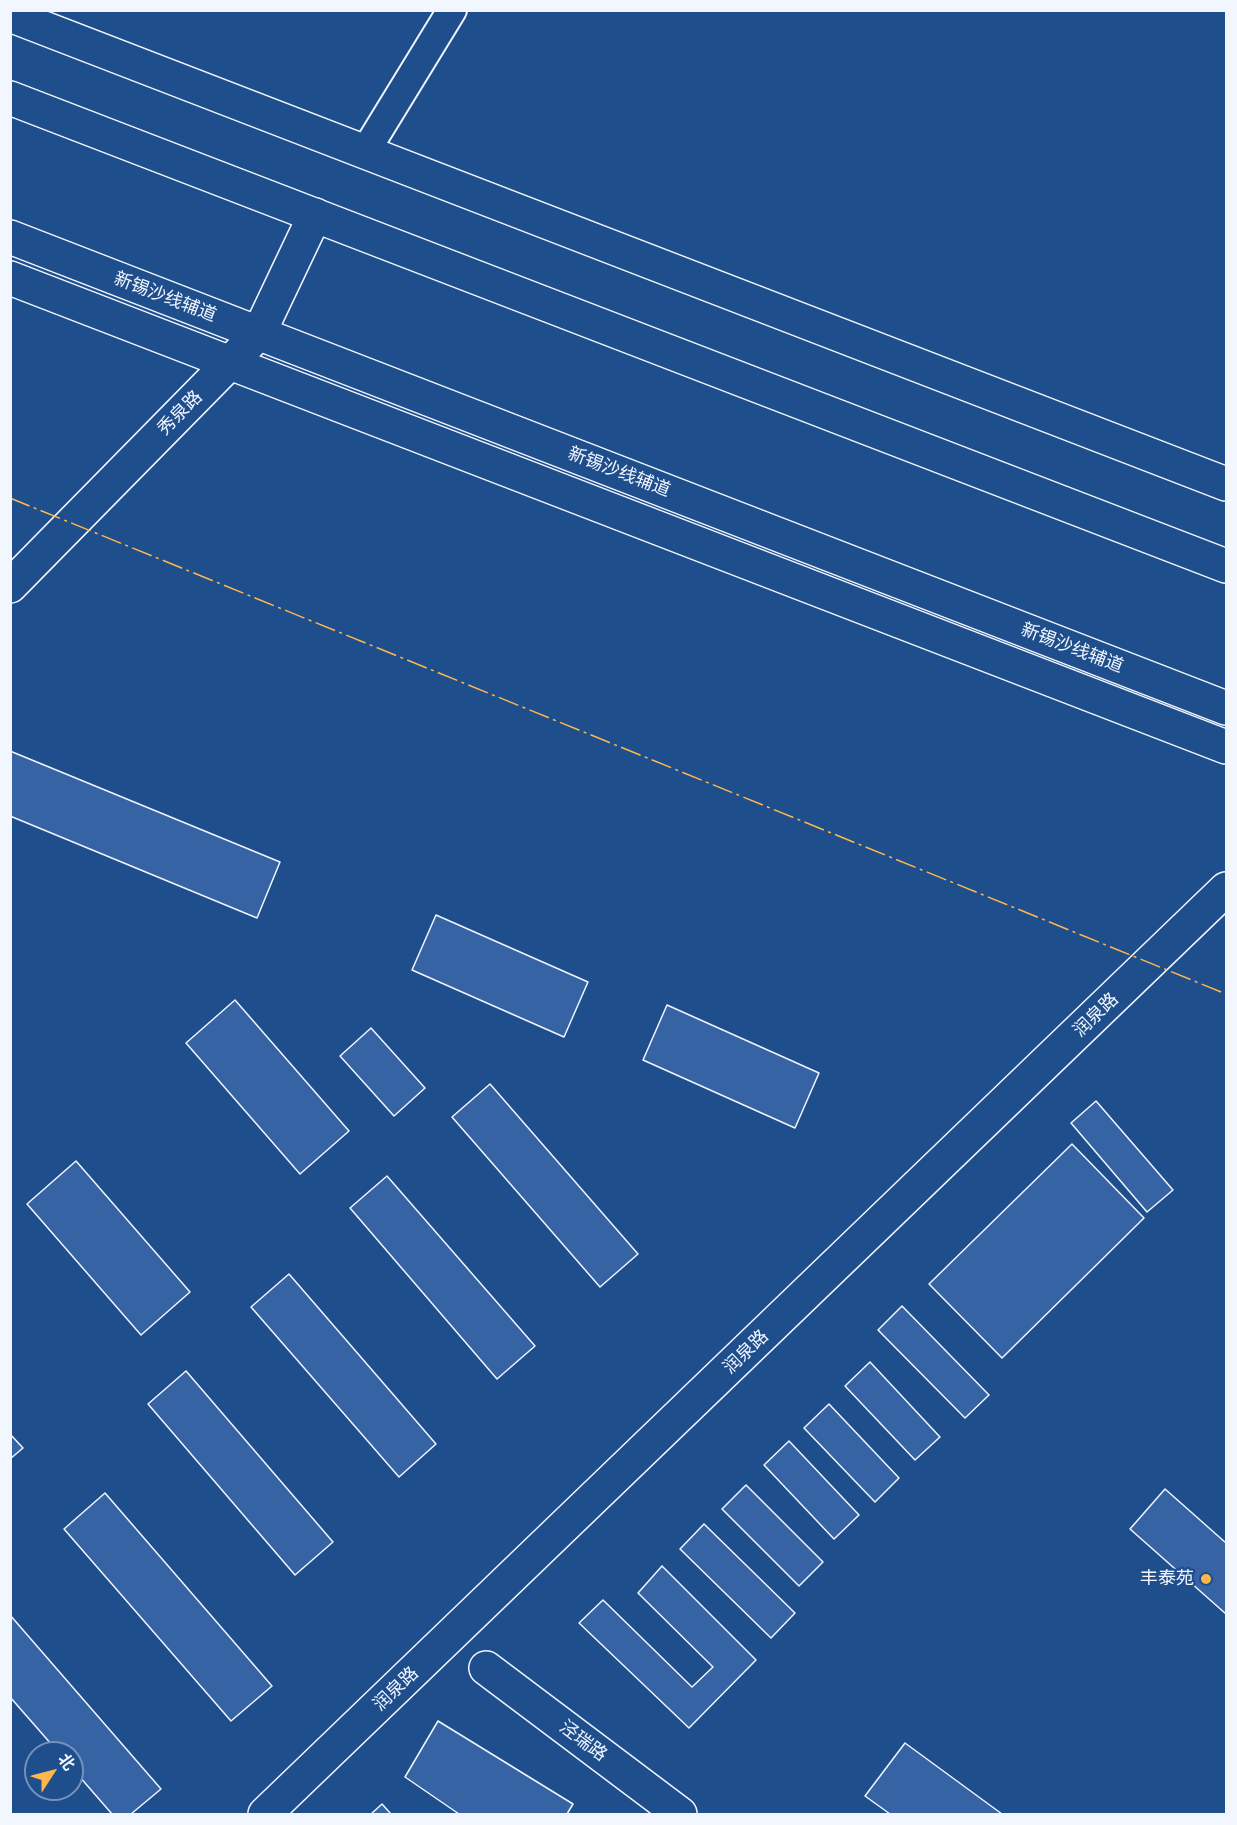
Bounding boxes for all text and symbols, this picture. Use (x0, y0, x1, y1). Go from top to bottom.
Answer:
street label: 新锡沙线辅道 (111, 268, 219, 326)
street label: 秀泉路 (153, 386, 207, 440)
street label: 新锡沙线辅道 (565, 443, 673, 501)
street label: 新锡沙线辅道 (1018, 619, 1126, 677)
street label: 润泉路 (1069, 988, 1123, 1042)
street label: 润泉路 (719, 1325, 773, 1379)
place label: 丰泰苑 (1140, 1568, 1194, 1590)
marker: 丰泰苑 (1199, 1572, 1213, 1586)
street label: 润泉路 (369, 1662, 423, 1716)
street label: 泾瑞路 (555, 1716, 611, 1766)
north arrow (24, 1741, 84, 1801)
text: 北 (54, 1749, 80, 1774)

